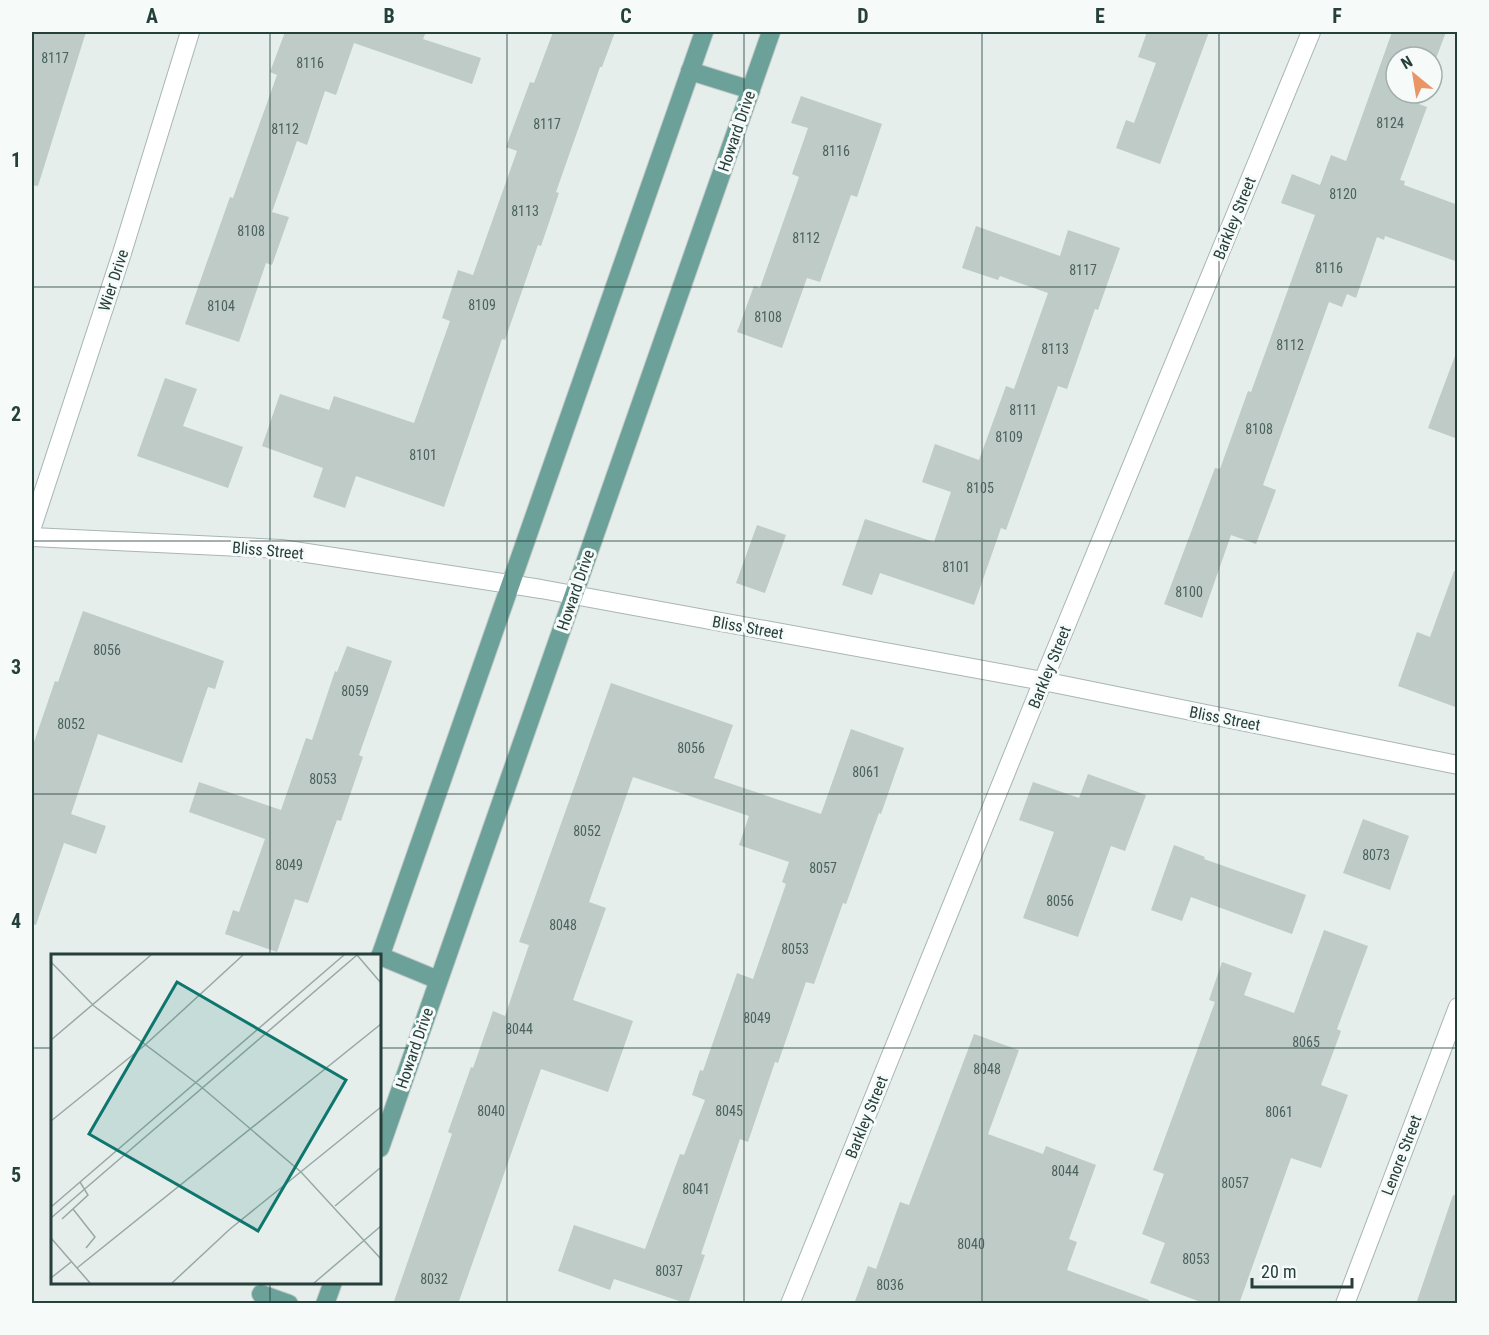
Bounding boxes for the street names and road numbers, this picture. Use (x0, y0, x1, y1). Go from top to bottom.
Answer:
street label: Howard Drive (714, 88, 759, 174)
street label: Barkley Street (1209, 174, 1260, 262)
street label: Wier Drive (95, 247, 132, 313)
street label: Bliss Street (231, 538, 305, 563)
street label: Howard Drive (553, 547, 598, 633)
street label: Bliss Street (711, 612, 785, 643)
street label: Barkley Street (1024, 623, 1075, 711)
street label: Bliss Street (1188, 702, 1262, 735)
street label: Howard Drive (392, 1005, 437, 1091)
street label: Barkley Street (841, 1073, 892, 1161)
street label: Lenore Street (1377, 1112, 1426, 1198)

